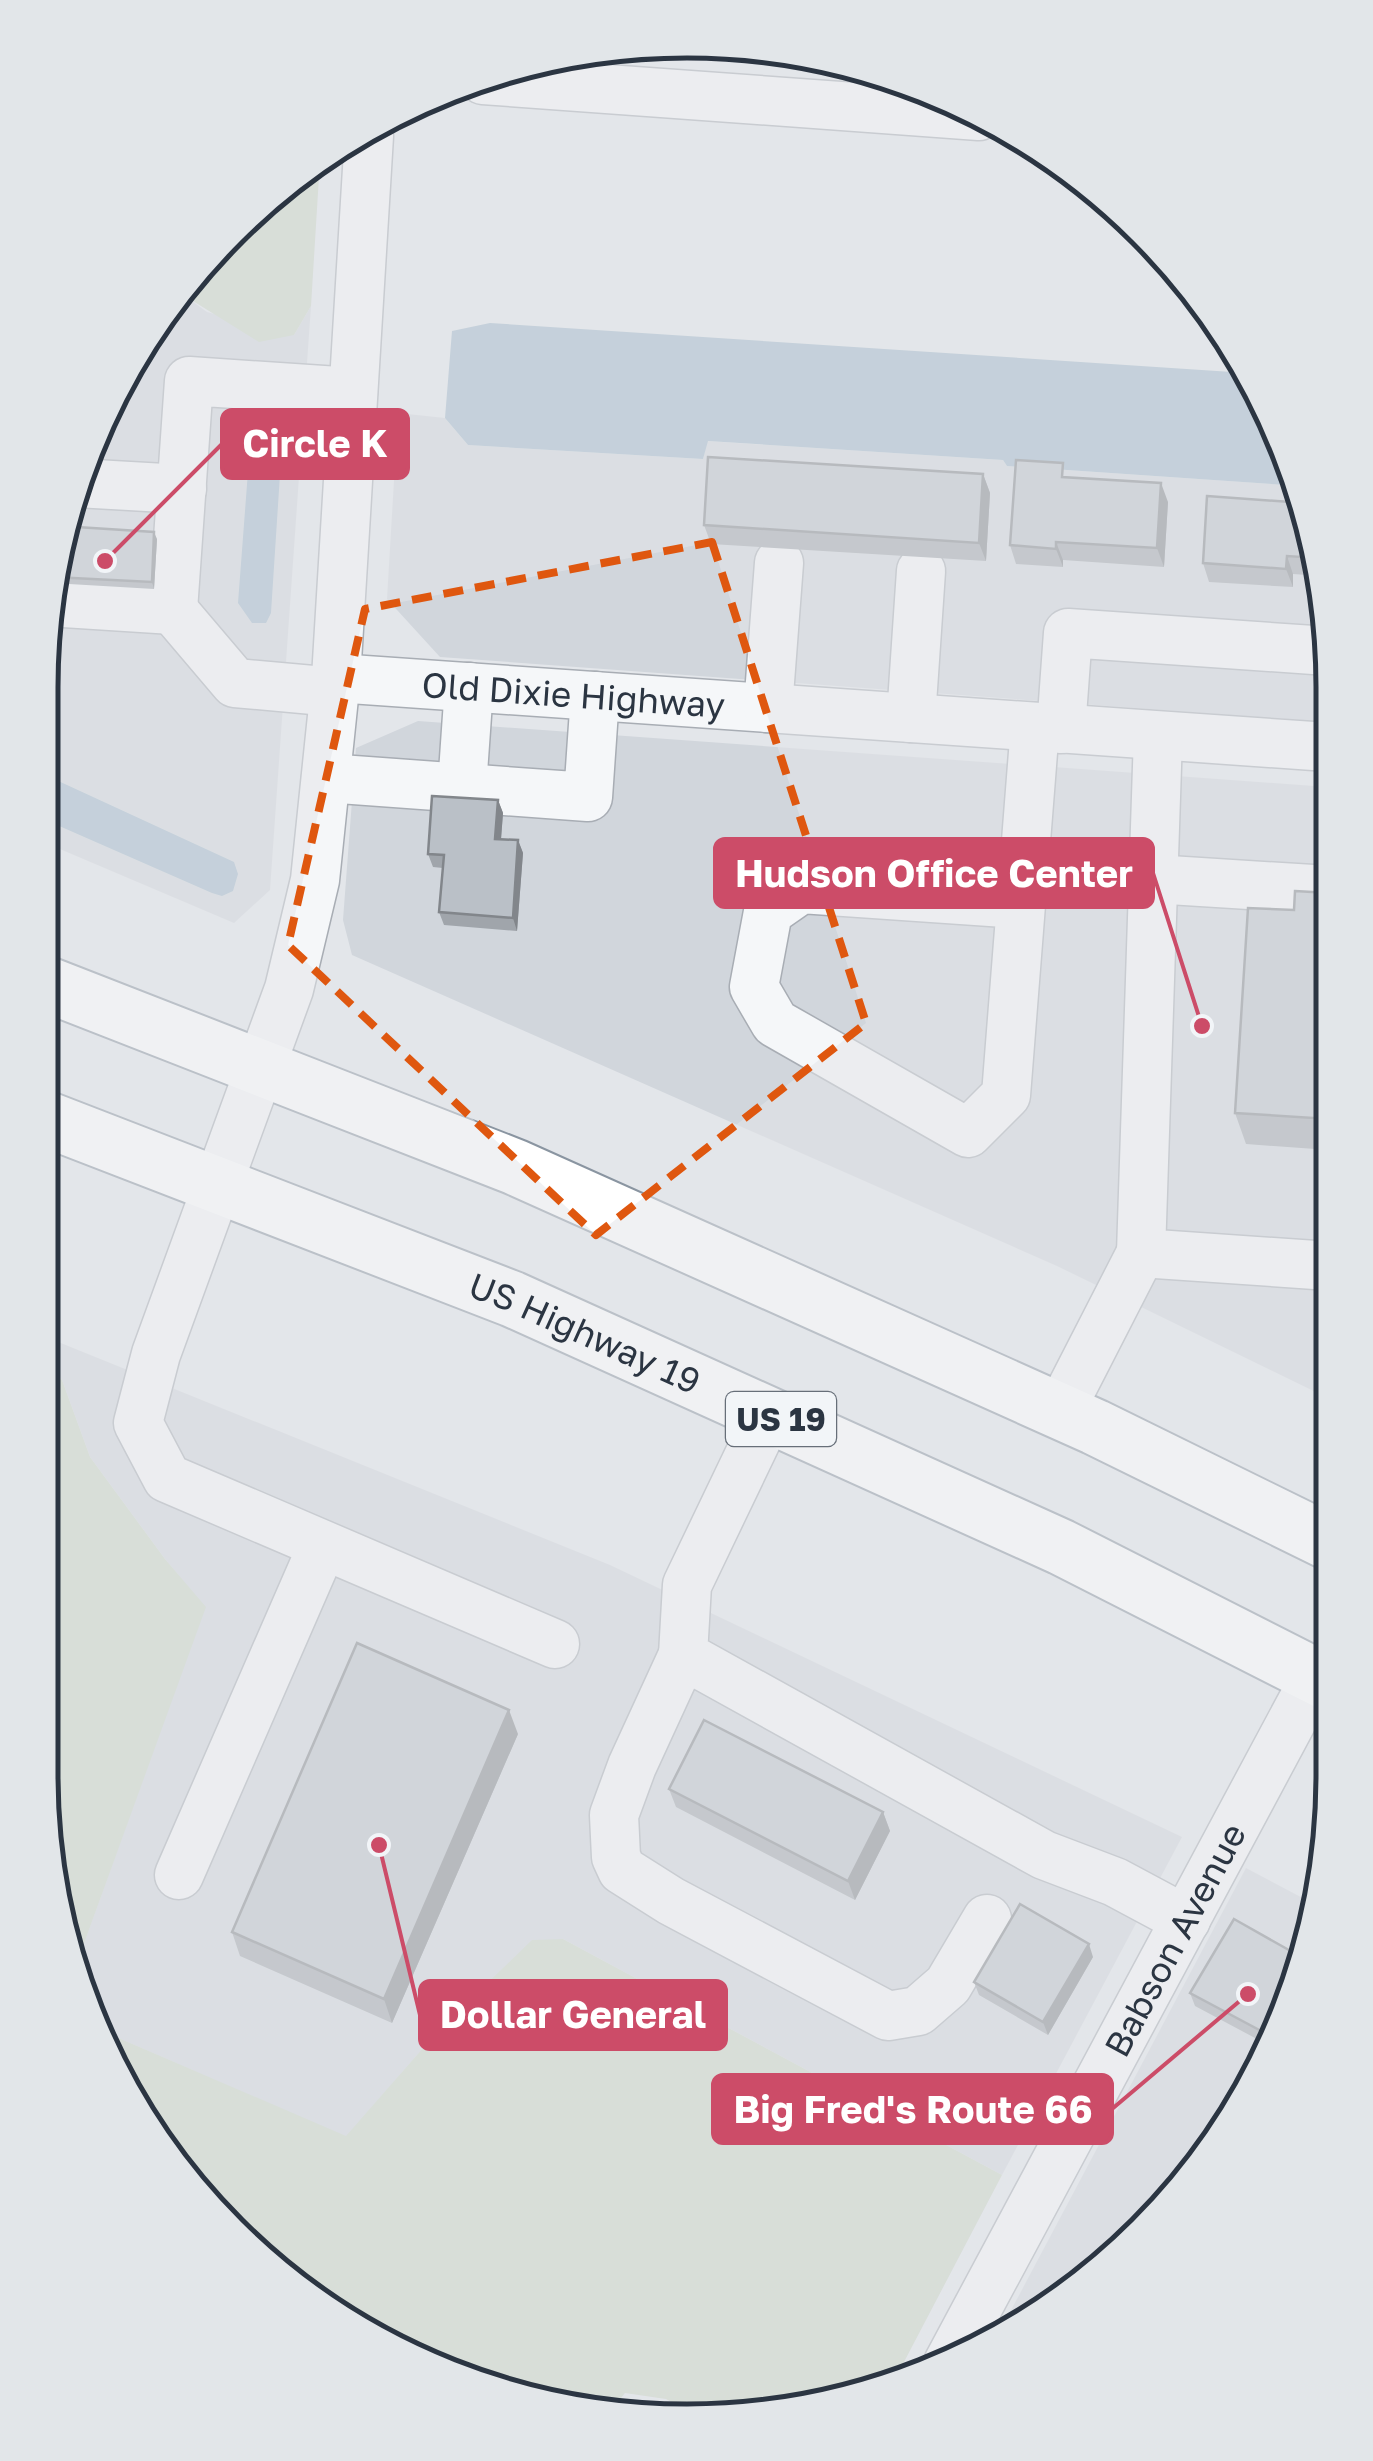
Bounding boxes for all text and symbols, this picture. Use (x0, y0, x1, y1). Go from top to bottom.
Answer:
callout: Circle K (222, 410, 408, 478)
text: Circle K (242, 420, 388, 465)
street label: Old Dixie Highway (420, 663, 726, 726)
callout: Hudson Office Center (715, 839, 1153, 907)
text: Hudson Office Center (735, 850, 1133, 895)
street label: US Highway 19 (463, 1263, 707, 1402)
road number: US 19 (726, 1392, 836, 1446)
street label: Babson Avenue (1095, 1816, 1254, 2064)
callout: Dollar General (420, 1981, 726, 2049)
text: Dollar General (440, 1991, 706, 2036)
callout: Big Fred's Route 66 (713, 2075, 1112, 2143)
text: Big Fred's Route 66 (733, 2086, 1093, 2132)

